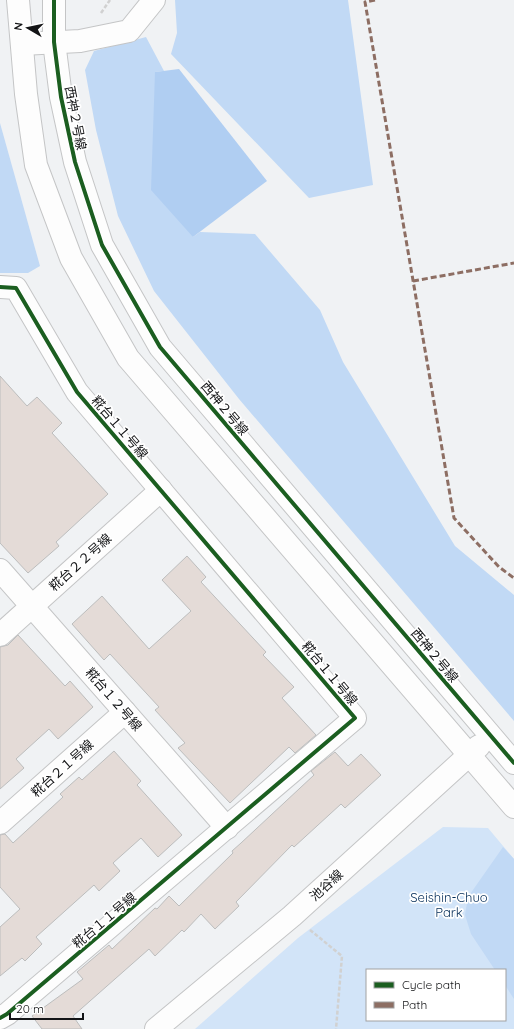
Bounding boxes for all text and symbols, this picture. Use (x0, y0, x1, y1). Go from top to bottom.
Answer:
north arrow (8, 8, 48, 48)
text: N (11, 21, 26, 32)
street label: 西神２号線 (62, 85, 90, 151)
street label: 西神２号線 (198, 378, 252, 438)
street label: 糀台１１号線 (88, 392, 152, 462)
street label: 糀台２２号線 (46, 530, 114, 594)
street label: 西神２号線 (408, 625, 462, 685)
street label: 糀台１１号線 (299, 638, 361, 708)
street label: 糀台１２号線 (82, 664, 146, 734)
street label: 糀台２１号線 (28, 736, 96, 800)
street label: 池谷線 (306, 866, 346, 904)
street label: 糀台１１号線 (69, 889, 139, 951)
park label: Seishin-Chuo Park (410, 889, 488, 920)
legend (366, 969, 506, 1021)
text: Cycle path (402, 977, 461, 992)
scale bar (10, 995, 83, 1021)
text: Path (402, 997, 427, 1012)
text: 20 m (16, 1001, 44, 1016)

